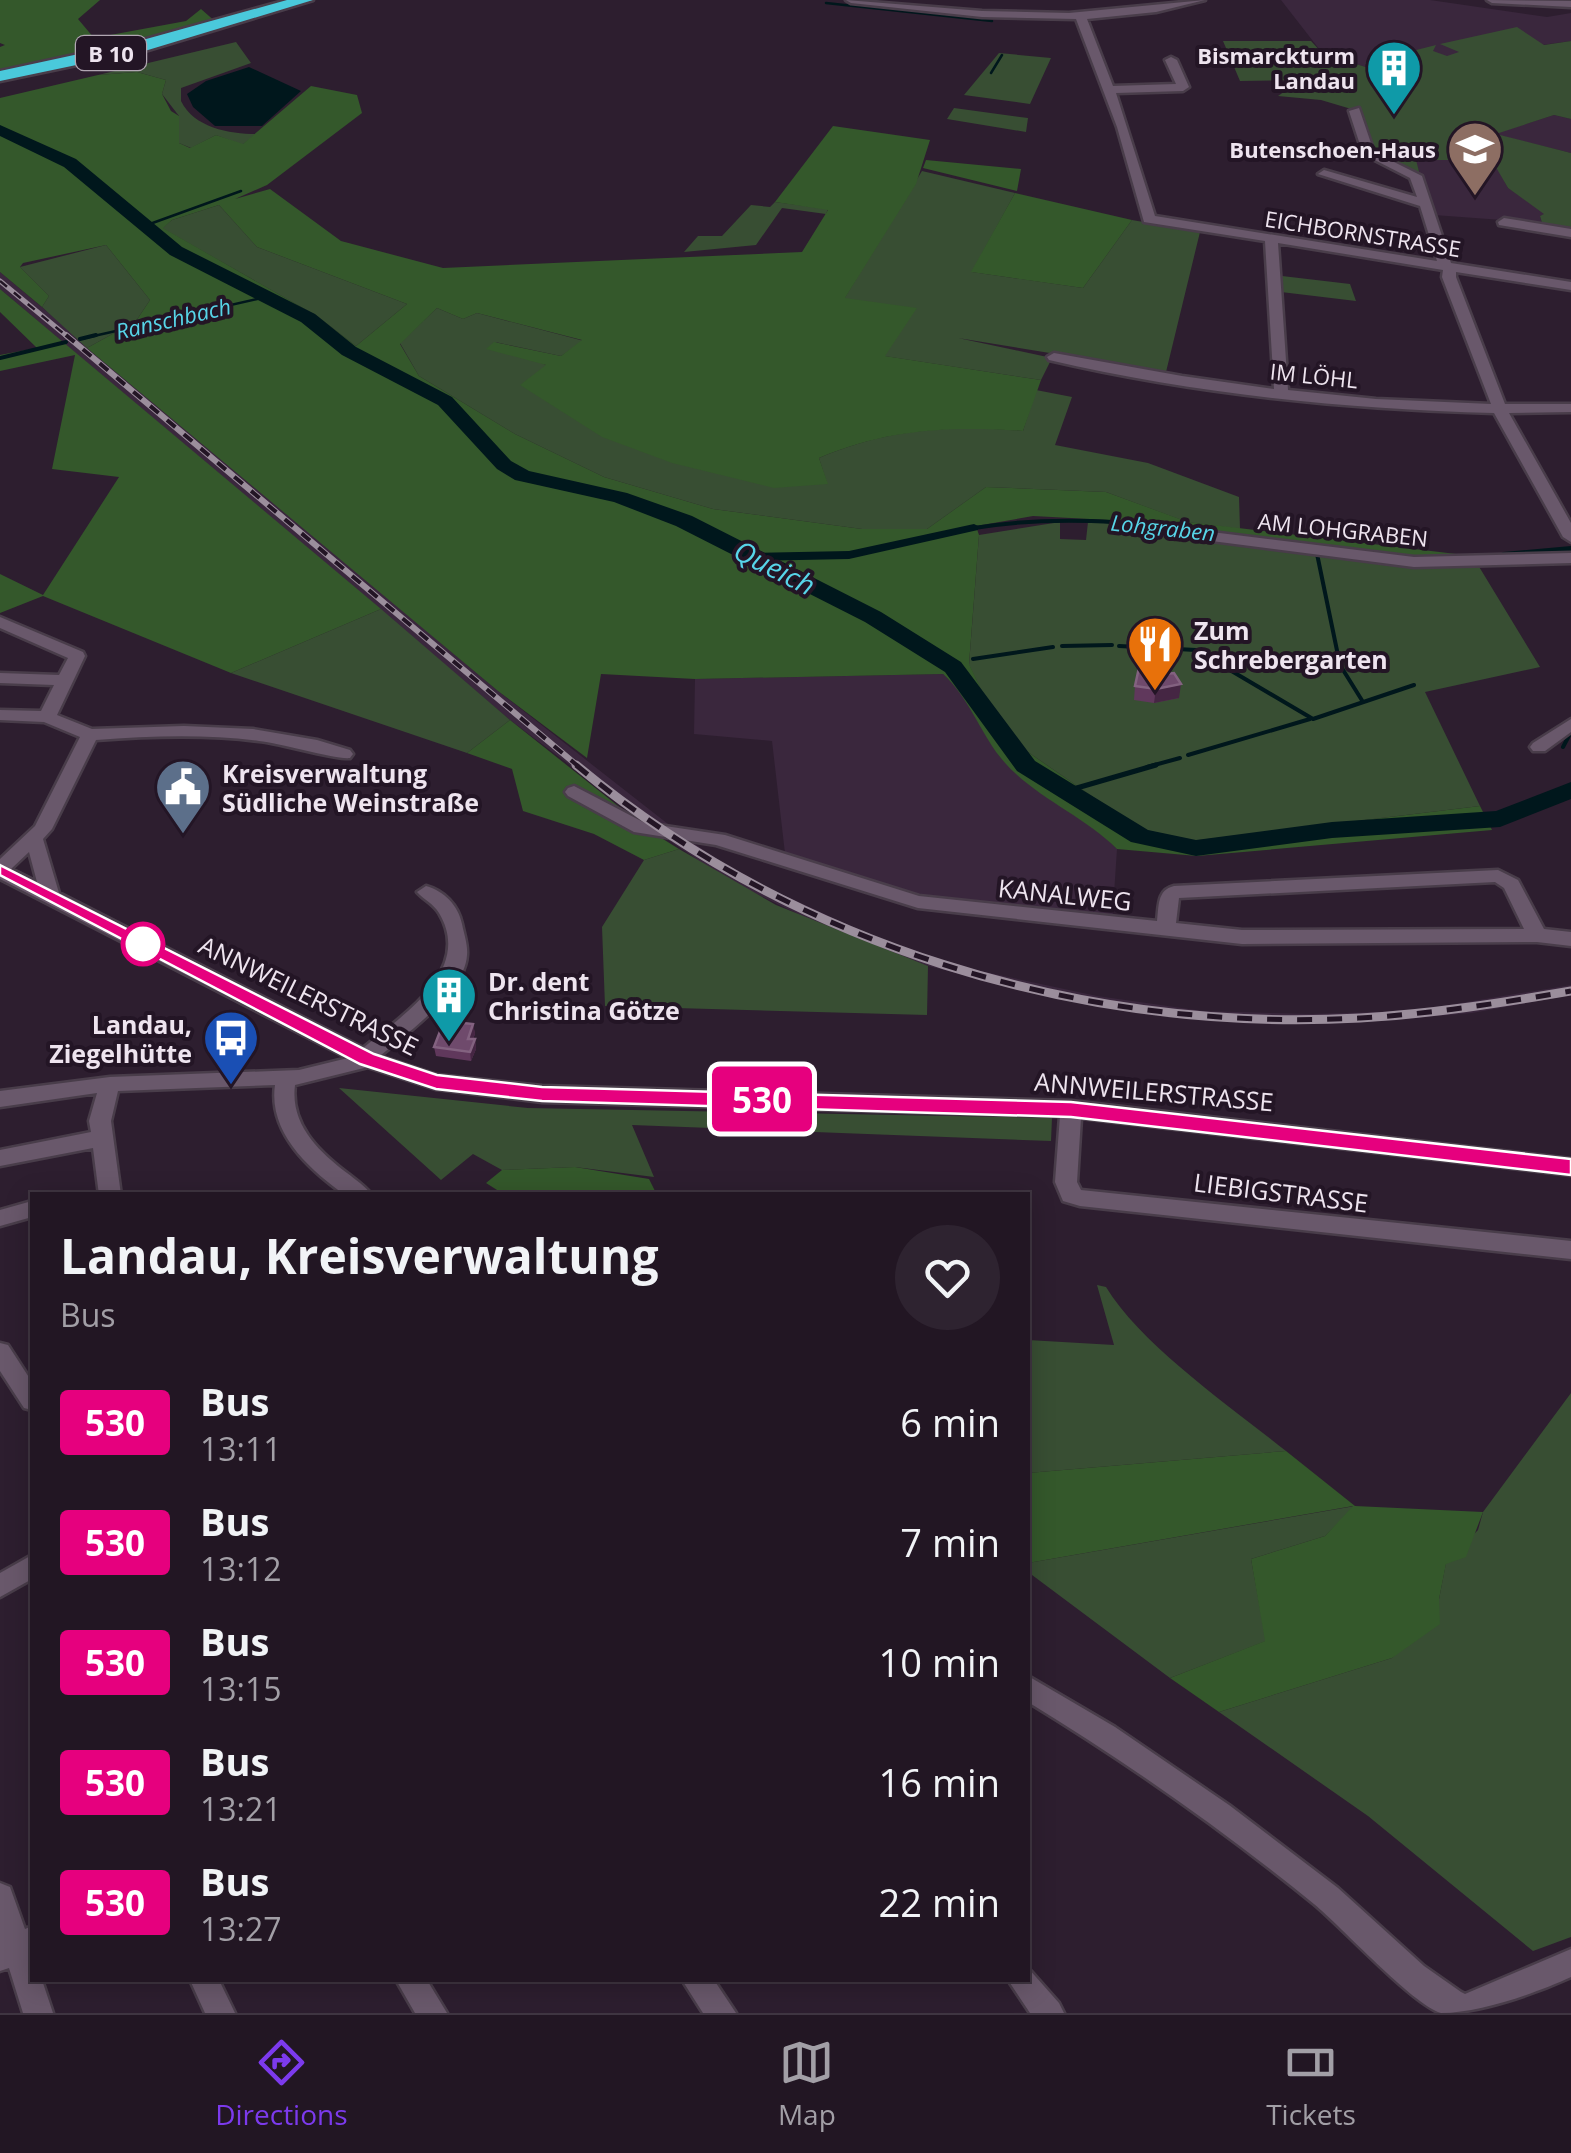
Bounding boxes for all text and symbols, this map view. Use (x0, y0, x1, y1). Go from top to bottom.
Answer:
road number: B 10 (76, 36, 146, 70)
building icon: Bismarckturm Landau (1364, 38, 1424, 117)
place label: Bismarckturm Landau (1197, 40, 1355, 95)
school or university icon: Butenschoen-Haus (1445, 119, 1505, 198)
place label: Butenschoen-Haus (1229, 134, 1436, 164)
street label: EICHBORNSTRASSE (1263, 203, 1463, 263)
water label: Ranschbach (112, 290, 234, 346)
street label: IM LÖHL (1269, 355, 1359, 395)
street label: AM LOHGRABEN (1257, 505, 1429, 553)
water label: Lohgraben (1109, 507, 1217, 547)
water label: Queich (728, 531, 822, 603)
place label: Zum Schrebergarten (1194, 613, 1388, 676)
restaurant icon: Zum Schrebergarten (1125, 614, 1185, 693)
place label: Kreisverwaltung Südliche Weinstraße (222, 756, 479, 819)
public building icon: Kreisverwaltung Südliche Weinstraße (153, 757, 213, 836)
street label: KANALWEG (997, 870, 1133, 918)
unlabelled marker (122, 923, 164, 965)
street label: ANNWEILERSTRASSE (194, 927, 424, 1063)
place label: Dr. dent Christina Götze (488, 964, 680, 1027)
building icon: Dr. dent Christina Götze (419, 965, 479, 1044)
place label: Landau, Ziegelhütte (49, 1007, 192, 1070)
bus stop icon: Landau, Ziegelhütte (201, 1008, 261, 1087)
street label: ANNWEILERSTRASSE (1033, 1064, 1275, 1118)
line badge: 530 (704, 1066, 820, 1132)
text: 530 (732, 1076, 792, 1123)
street label: LIEBIGSTRASSE (1192, 1164, 1370, 1220)
text: Landau, Kreisverwaltung (60, 1223, 659, 1288)
button: heart (895, 1225, 1000, 1330)
text: Bus (60, 1293, 116, 1336)
text: Bus (200, 1375, 269, 1427)
text: 6 min (900, 1396, 1000, 1448)
text: 530 (85, 1399, 145, 1446)
text: 13:11 (200, 1427, 282, 1470)
text: Bus (200, 1495, 269, 1547)
text: 7 min (900, 1516, 1000, 1568)
text: 530 (85, 1519, 145, 1566)
text: 13:12 (200, 1547, 282, 1590)
text: Bus (200, 1615, 269, 1667)
text: 10 min (879, 1636, 1000, 1688)
text: 530 (85, 1639, 145, 1686)
text: 13:15 (200, 1667, 282, 1710)
text: Bus (200, 1735, 269, 1787)
text: 16 min (879, 1756, 1000, 1808)
text: 530 (85, 1759, 145, 1806)
text: 13:21 (200, 1787, 282, 1830)
text: Bus (200, 1855, 269, 1907)
text: 22 min (879, 1876, 1000, 1928)
text: 530 (85, 1879, 145, 1926)
text: 13:27 (200, 1907, 282, 1950)
tab: Directions (215, 2035, 348, 2133)
tab: Map (778, 2035, 836, 2133)
tab: Tickets (1266, 2035, 1356, 2133)

